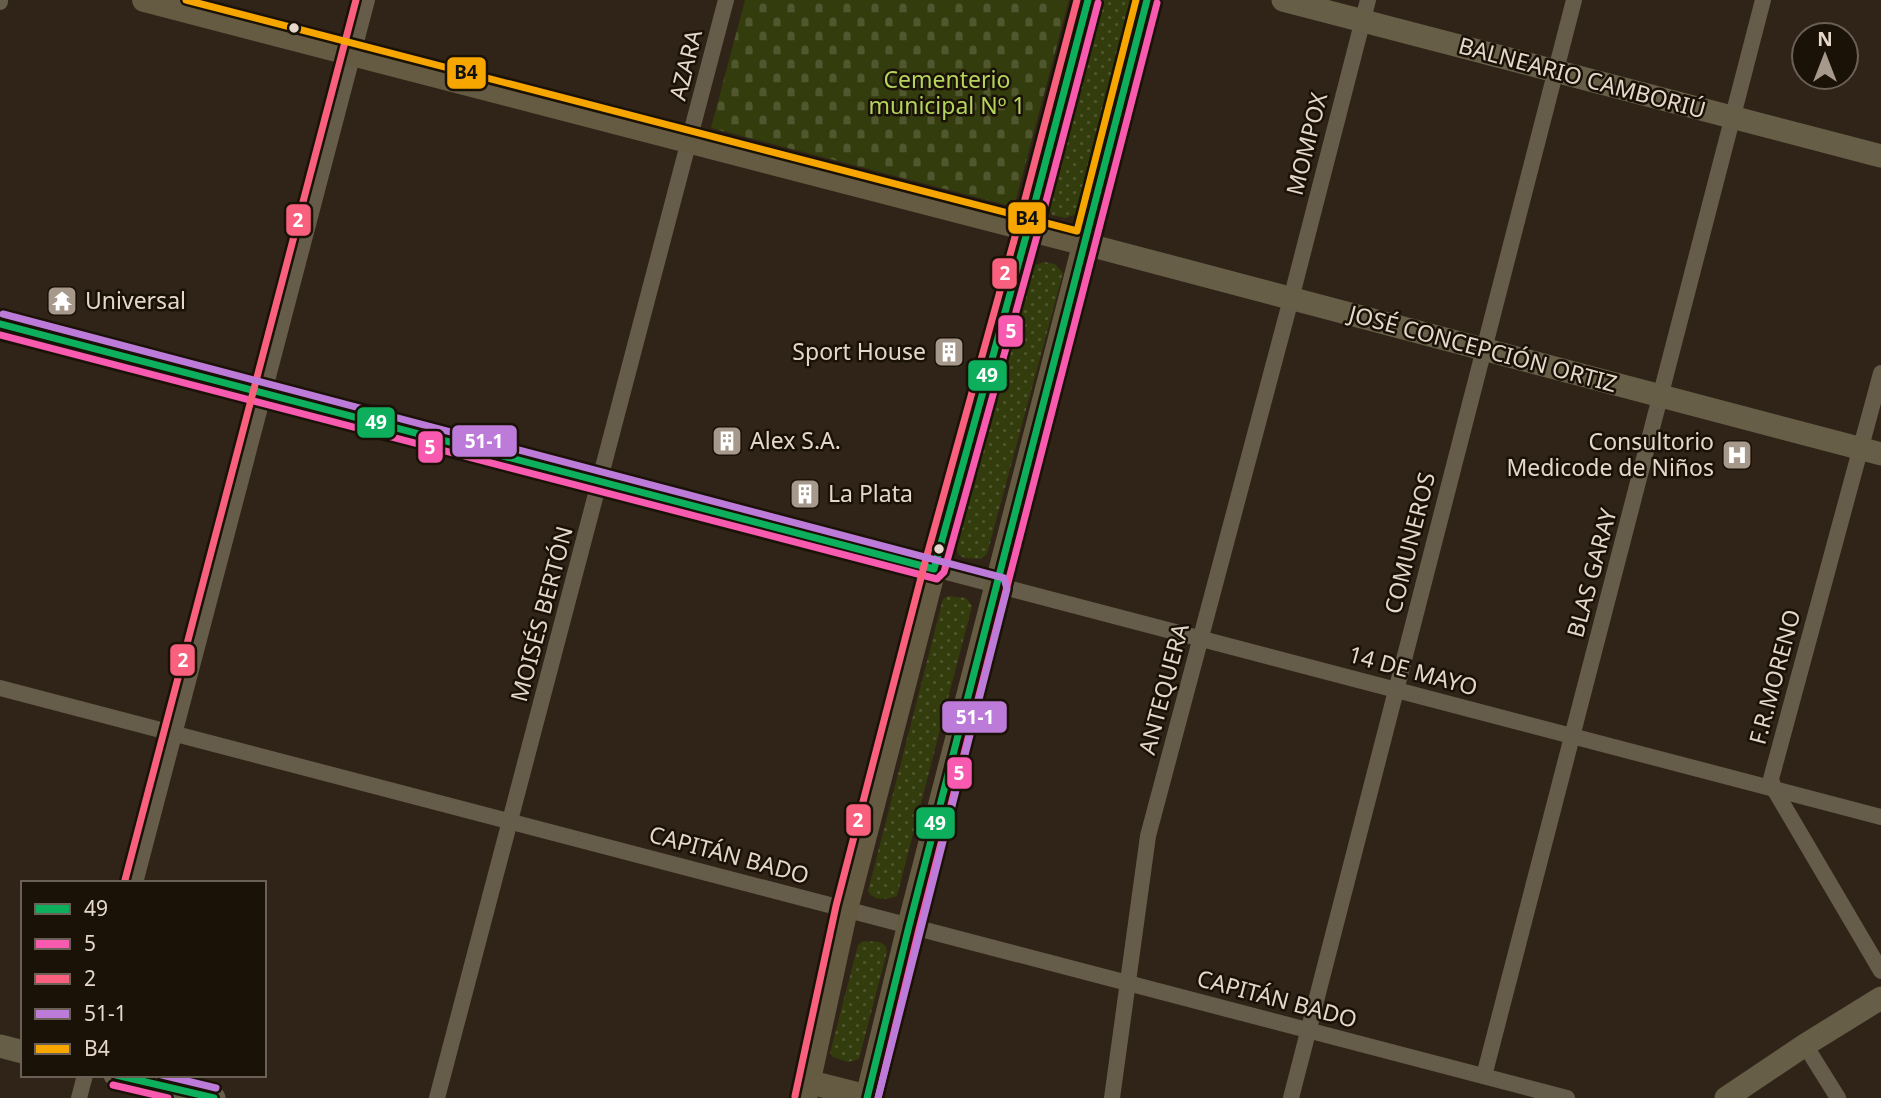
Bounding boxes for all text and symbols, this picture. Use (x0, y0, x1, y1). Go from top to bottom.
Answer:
unlabelled marker (287, 21, 301, 35)
north arrow (1790, 21, 1860, 91)
street label: AZARA (661, 26, 709, 103)
text: N (1817, 26, 1833, 52)
street label: BALNEARIO CAMBORIÚ (1455, 29, 1709, 125)
line badge: B4 (446, 56, 487, 90)
text: B4 (454, 59, 478, 85)
park label: Cementerio municipal Nº 1 (868, 63, 1026, 121)
street label: MOMPOX (1278, 89, 1334, 198)
line badge: B4 (1007, 201, 1047, 235)
line badge: 2 (285, 203, 312, 237)
text: B4 (1015, 205, 1039, 231)
text: 2 (293, 207, 304, 233)
line badge: 2 (991, 257, 1018, 290)
text: 2 (1000, 260, 1011, 286)
temple icon: Universal (45, 284, 79, 318)
place label: Universal (85, 284, 186, 316)
street label: JOSÉ CONCEPCIÓN ORTIZ (1344, 296, 1621, 399)
line badge: 5 (997, 314, 1024, 348)
text: 5 (1006, 318, 1016, 344)
place label: Sport House (792, 335, 926, 367)
building icon: Sport House (932, 335, 966, 369)
line badge: 49 (967, 359, 1008, 392)
text: 49 (976, 362, 998, 388)
line badge: 49 (356, 406, 396, 439)
text: 49 (365, 409, 387, 435)
line badge: 51-1 (451, 424, 518, 458)
building icon: Alex S.A. (710, 424, 744, 458)
place label: Alex S.A. (750, 424, 841, 456)
place label: Consultorio Medicode de Niños (1506, 425, 1714, 483)
text: 51-1 (465, 428, 503, 454)
line badge: 5 (417, 430, 444, 464)
text: 5 (425, 434, 435, 460)
hospital icon: Consultorio Medicode de Niños (1720, 438, 1754, 472)
street label: COMUNEROS (1376, 469, 1442, 617)
building icon: La Plata (788, 477, 822, 511)
place label: La Plata (828, 477, 913, 509)
street label: BLAS GARAY (1558, 504, 1624, 641)
street label: MOISÉS BERTÓN (502, 522, 580, 705)
unlabelled marker (932, 542, 946, 556)
street label: F.R.MORENO (1741, 606, 1807, 748)
street label: ANTEQUERA (1130, 619, 1196, 758)
street label: 14 DE MAYO (1345, 637, 1481, 703)
line badge: 2 (169, 643, 196, 677)
text: 2 (178, 647, 189, 673)
line badge: 51-1 (941, 700, 1008, 734)
text: 51-1 (956, 704, 994, 730)
line badge: 5 (946, 756, 973, 790)
text: 5 (954, 760, 964, 786)
line badge: 2 (845, 803, 872, 837)
line badge: 49 (915, 806, 956, 840)
text: 2 (853, 807, 864, 833)
text: 49 (924, 810, 946, 836)
street label: CAPITÁN BADO (646, 817, 813, 891)
legend (21, 881, 266, 1077)
text: 49 (84, 894, 108, 922)
text: 5 (84, 929, 96, 957)
street label: CAPITÁN BADO (1194, 961, 1361, 1035)
text: 2 (84, 964, 96, 992)
text: 51-1 (84, 999, 127, 1027)
text: B4 (84, 1034, 110, 1062)

